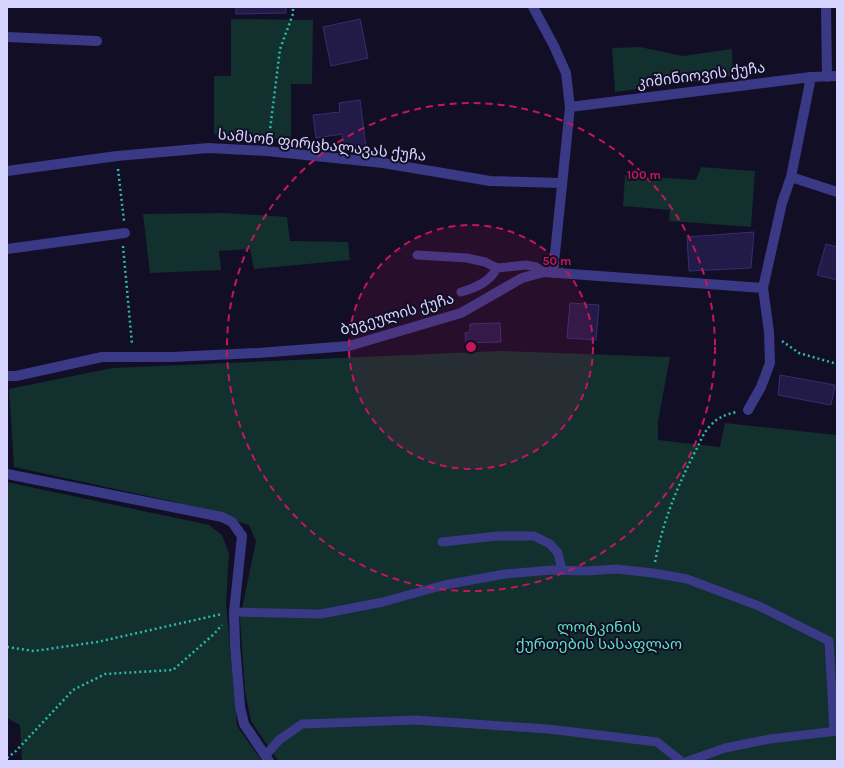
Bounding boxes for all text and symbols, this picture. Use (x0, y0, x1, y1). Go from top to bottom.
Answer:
street label: კიშინიოვის ქუჩა (636, 58, 766, 92)
street label: სამსონ ფირცხალავას ქუჩა (217, 125, 427, 165)
text: 100 m (627, 168, 661, 182)
text: 50 m (543, 254, 572, 268)
street label: ბუგეულის ქუჩა (338, 289, 456, 339)
centre of rings (464, 340, 478, 354)
park label: ლოტკინის ქურთების სასაფლაო (516, 618, 682, 653)

